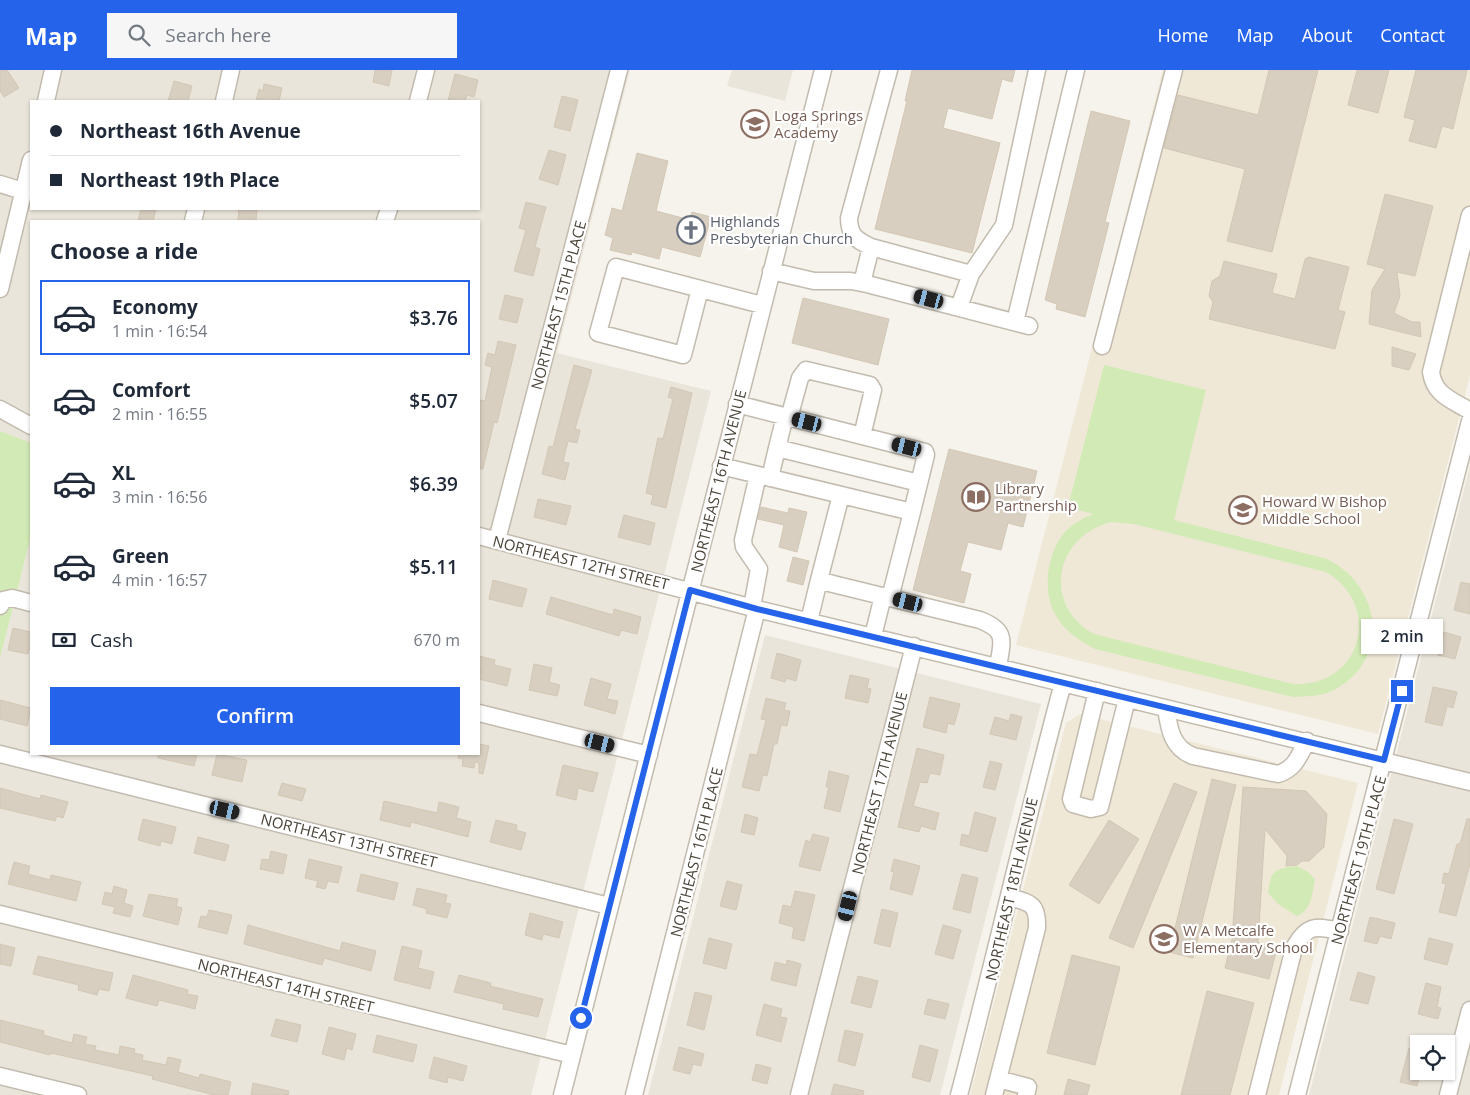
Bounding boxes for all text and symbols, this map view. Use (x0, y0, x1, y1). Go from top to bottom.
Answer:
search box (107, 13, 457, 58)
text: Map (25, 19, 77, 52)
icon: search (125, 21, 153, 49)
text: Search here (165, 22, 271, 48)
text: Home (1158, 23, 1208, 47)
text: Map (1236, 23, 1274, 47)
text: About (1302, 23, 1352, 47)
text: Contact (1380, 23, 1445, 47)
place label: Loga Springs Academy (774, 105, 863, 142)
school or university icon: Loga Springs Academy (740, 109, 770, 139)
text: Northeast 16th Avenue (80, 118, 301, 144)
text: Northeast 19th Place (80, 167, 280, 193)
place label: Highlands Presbyterian Church (710, 211, 853, 248)
church icon: Highlands Presbyterian Church (676, 215, 706, 245)
street label: NORTHEAST 15TH PLACE (526, 218, 590, 392)
text: Choose a ride (50, 235, 198, 265)
car (912, 288, 945, 310)
text: Economy (112, 294, 198, 320)
icon: car (52, 295, 97, 340)
text: $3.76 (409, 305, 458, 331)
text: 1 min · 16:54 (112, 320, 207, 342)
text: Comfort (112, 377, 191, 403)
icon: car (52, 378, 97, 423)
text: $5.07 (409, 388, 458, 414)
street label: NORTHEAST 16TH AVENUE (686, 388, 750, 574)
text: 2 min · 16:55 (112, 403, 207, 425)
car (790, 411, 823, 433)
car (890, 436, 923, 458)
text: XL (112, 460, 135, 486)
icon: car (52, 461, 97, 506)
text: $6.39 (409, 471, 458, 497)
place label: Library Partnership (995, 478, 1077, 515)
library icon: Library Partnership (961, 482, 991, 512)
text: 3 min · 16:56 (112, 486, 207, 508)
place label: Howard W Bishop Middle School (1262, 491, 1387, 528)
school or university icon: Howard W Bishop Middle School (1228, 495, 1258, 525)
street label: NORTHEAST 12TH STREET (491, 530, 672, 594)
text: Green (112, 543, 169, 569)
icon: car (52, 544, 97, 589)
text: $5.11 (409, 554, 458, 580)
text: 4 min · 16:57 (112, 569, 207, 591)
car (891, 591, 924, 613)
callout: 2 min (1361, 618, 1443, 654)
text: 2 min (1380, 625, 1424, 647)
icon: cash (50, 626, 78, 654)
text: Cash (90, 627, 133, 653)
text: 670 m (414, 629, 460, 651)
route end (1391, 680, 1413, 702)
button: Confirm (50, 687, 460, 745)
street label: NORTHEAST 17TH AVENUE (847, 690, 911, 876)
car (583, 732, 616, 754)
street label: NORTHEAST 16TH PLACE (665, 765, 727, 939)
street label: NORTHEAST 19TH PLACE (1326, 773, 1390, 947)
street label: NORTHEAST 18TH AVENUE (980, 795, 1042, 983)
car (208, 799, 241, 821)
street label: NORTHEAST 13TH STREET (259, 808, 440, 872)
car (837, 890, 858, 922)
place label: W A Metcalfe Elementary School (1183, 920, 1313, 957)
school or university icon: W A Metcalfe Elementary School (1149, 924, 1179, 954)
street label: NORTHEAST 14TH STREET (196, 953, 377, 1017)
route start (570, 1007, 592, 1029)
map controls (1410, 1035, 1455, 1080)
button: locate (1410, 1035, 1455, 1080)

